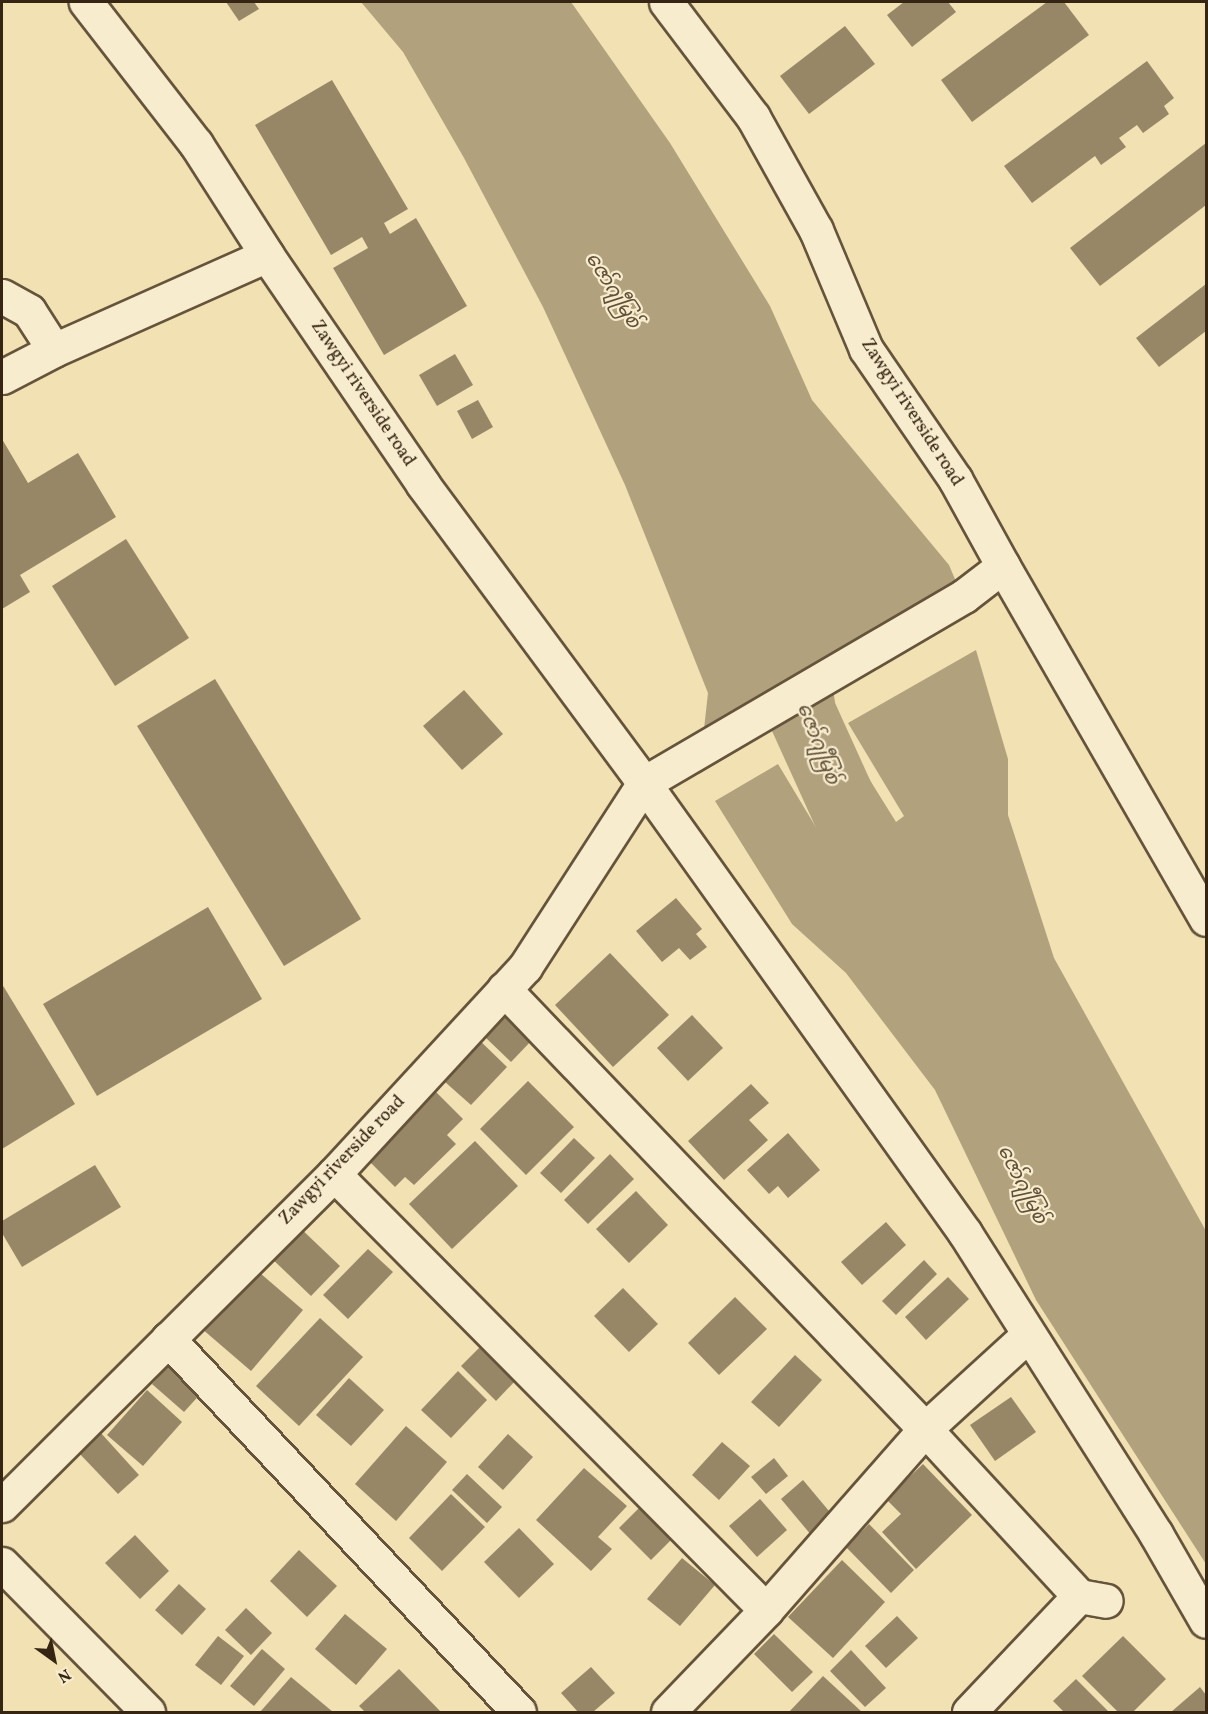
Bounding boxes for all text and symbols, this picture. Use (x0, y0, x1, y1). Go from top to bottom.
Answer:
water label: ဇော်ဂျီမြစ် (579, 249, 645, 333)
street label: Zawgyi riverside road (305, 317, 419, 471)
street label: Zawgyi riverside road (855, 335, 967, 491)
water label: ဇော်ဂျီမြစ် (791, 700, 843, 788)
street label: Zawgyi riverside road (276, 1092, 410, 1230)
water label: ဇော်ဂျီမြစ် (991, 1142, 1051, 1228)
north arrow (24, 1630, 84, 1690)
text: N (53, 1663, 75, 1687)

